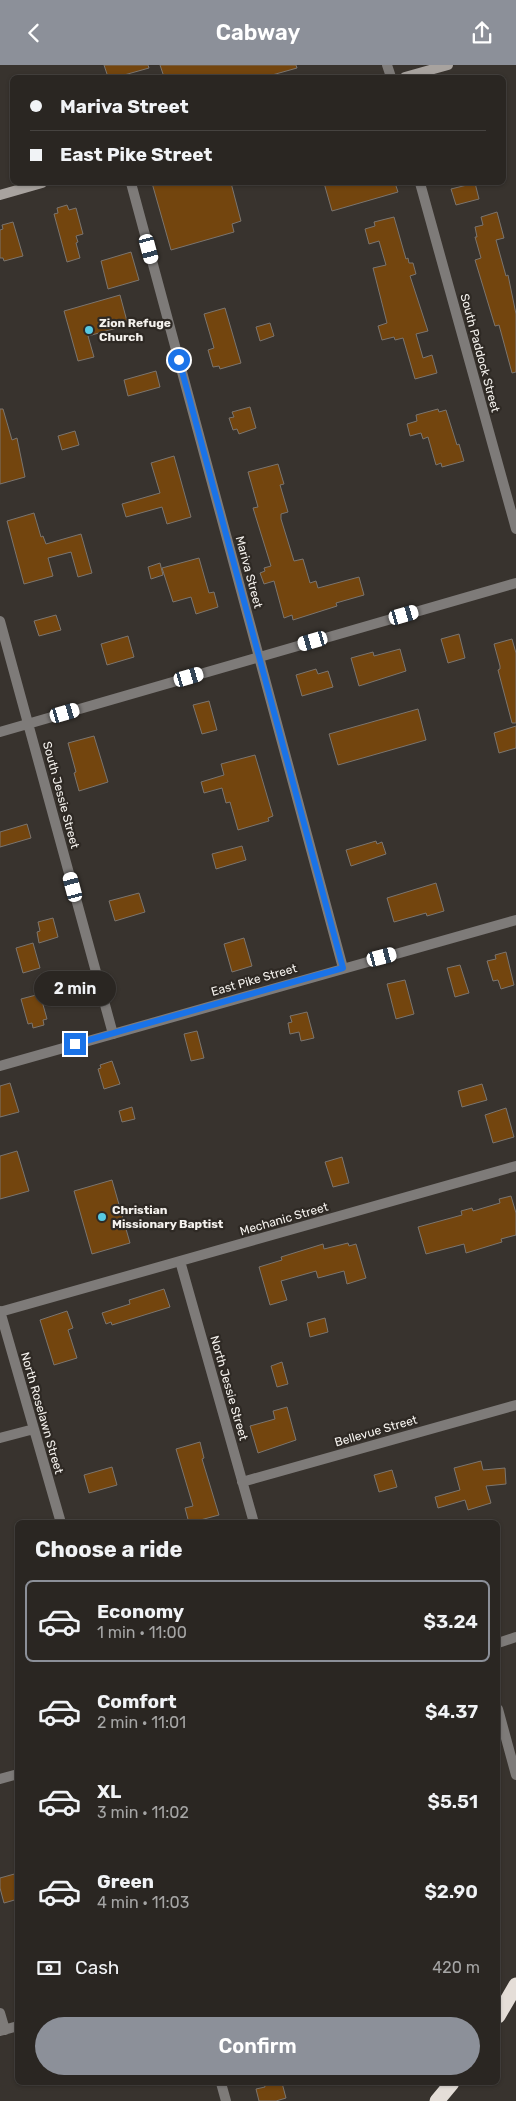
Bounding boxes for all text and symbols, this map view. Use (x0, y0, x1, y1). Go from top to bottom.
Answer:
icon: back (20, 19, 48, 47)
text: Cabway (216, 19, 300, 46)
icon: share (468, 19, 496, 47)
text: Mariva Street (60, 95, 189, 118)
text: East Pike Street (60, 143, 212, 166)
car (137, 233, 160, 265)
street label: South Paddock Street (457, 292, 503, 414)
place label: Zion Refuge Church (99, 316, 171, 344)
marker: Zion Refuge Church (83, 324, 95, 336)
route start (168, 349, 190, 371)
street label: Mariva Street (233, 534, 265, 610)
car (387, 604, 420, 626)
car (296, 630, 329, 652)
car (172, 666, 205, 688)
car (48, 702, 81, 724)
street label: South Jessie Street (40, 740, 82, 850)
car (61, 871, 84, 903)
car (365, 946, 398, 968)
street label: East Pike Street (210, 961, 299, 999)
callout: 2 min (34, 971, 116, 1007)
text: 2 min (54, 979, 96, 998)
route end (64, 1033, 86, 1055)
street label: Mechanic Street (238, 1200, 330, 1238)
place label: Christian Missionary Baptist (112, 1203, 224, 1231)
marker: Christian Missionary Baptist (96, 1211, 108, 1223)
street label: North Jessie Street (207, 1334, 251, 1442)
street label: North Roselawn Street (18, 1350, 66, 1476)
street label: Bellevue Street (333, 1412, 419, 1449)
text: Choose a ride (35, 1536, 182, 1563)
icon: car (37, 1599, 82, 1644)
text: Economy (97, 1600, 184, 1623)
text: $3.24 (423, 1610, 478, 1633)
text: 1 min · 11:00 (97, 1623, 187, 1642)
icon: car (37, 1689, 82, 1734)
text: Comfort (97, 1690, 177, 1713)
text: $4.37 (425, 1700, 478, 1723)
text: 2 min · 11:01 (97, 1713, 186, 1732)
icon: car (37, 1779, 82, 1824)
text: XL (97, 1780, 121, 1803)
text: $5.51 (427, 1790, 478, 1813)
text: 3 min · 11:02 (97, 1803, 189, 1822)
icon: car (37, 1869, 82, 1914)
text: Green (97, 1870, 154, 1893)
text: $2.90 (424, 1880, 478, 1903)
text: 4 min · 11:03 (97, 1893, 189, 1912)
icon: cash (35, 1954, 63, 1982)
text: Cash (75, 1956, 119, 1979)
text: 420 m (432, 1958, 480, 1977)
button: Confirm (35, 2017, 480, 2075)

